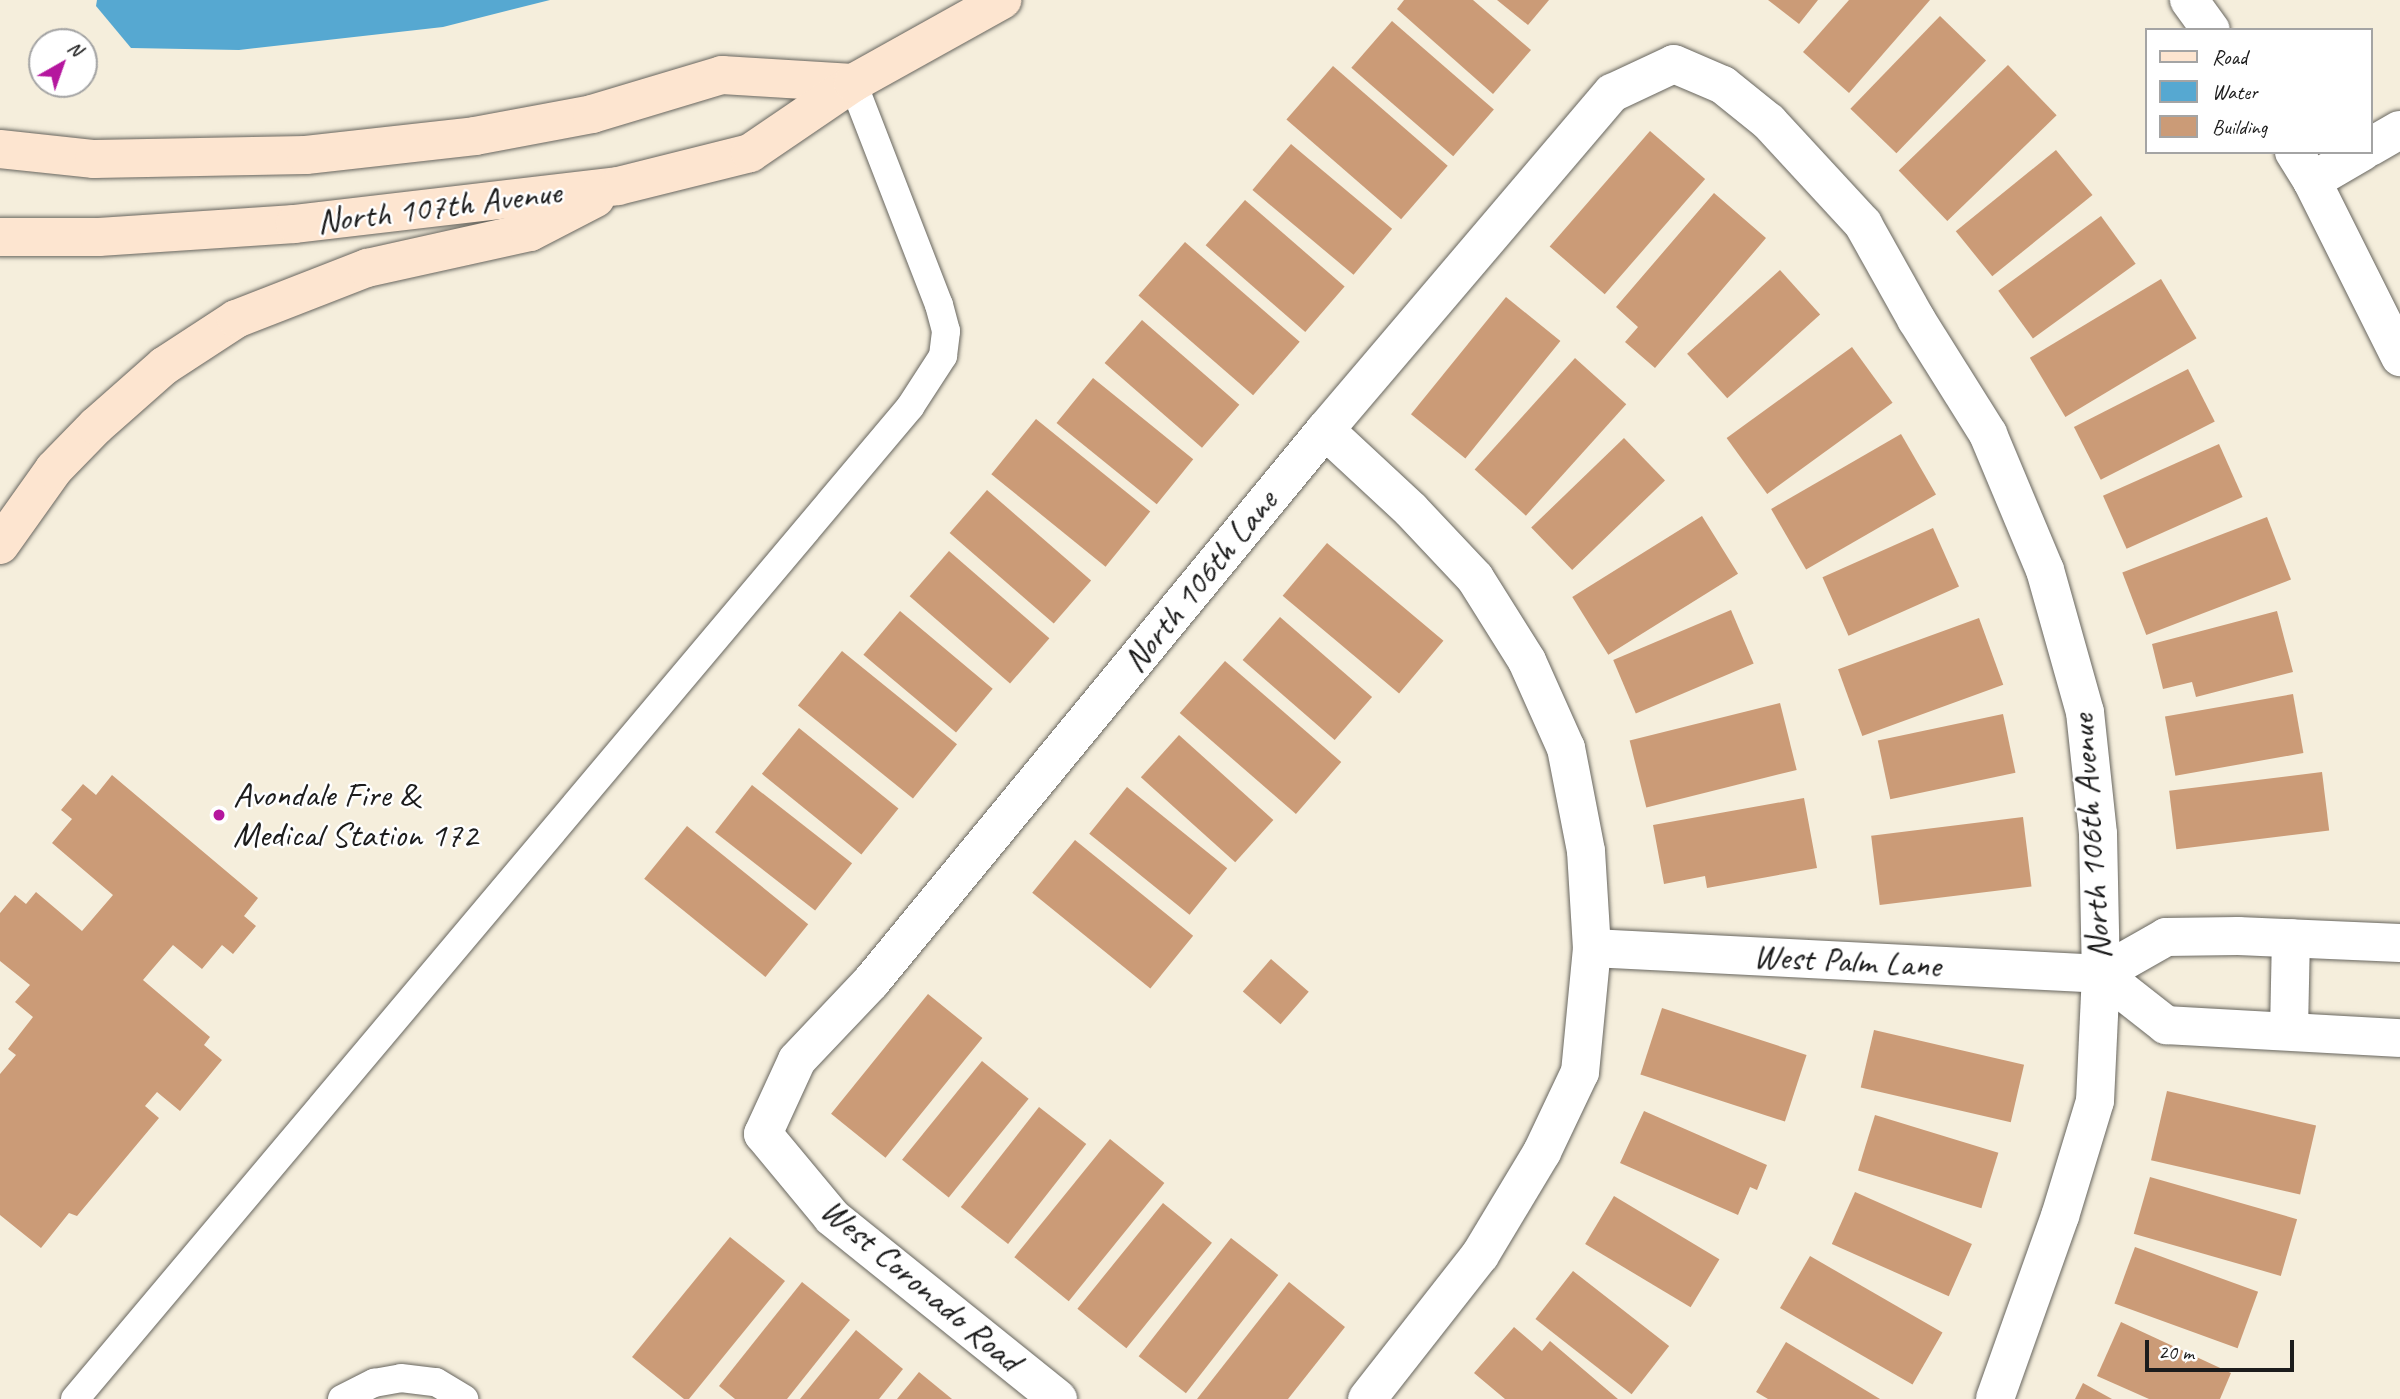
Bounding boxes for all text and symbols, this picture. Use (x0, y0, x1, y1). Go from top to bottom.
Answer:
north arrow (28, 28, 98, 98)
legend (2144, 28, 2372, 154)
text: N (63, 35, 87, 61)
text: Road (2212, 44, 2247, 70)
text: Water (2212, 79, 2258, 105)
text: Building (2212, 114, 2267, 140)
street label: North 107th Avenue (315, 171, 563, 243)
street label: North 106th Lane (1114, 481, 1286, 681)
street label: North 106th Avenue (2061, 713, 2121, 961)
place label: Avondale Fire & Medical Station 172 (233, 774, 477, 856)
marker: Avondale Fire & Medical Station 172 (211, 807, 227, 823)
street label: West Palm Lane (1750, 935, 1944, 987)
street label: West Coronado Road (813, 1190, 1029, 1380)
scale bar (2148, 1326, 2297, 1370)
text: 20 m (2158, 1339, 2194, 1365)

